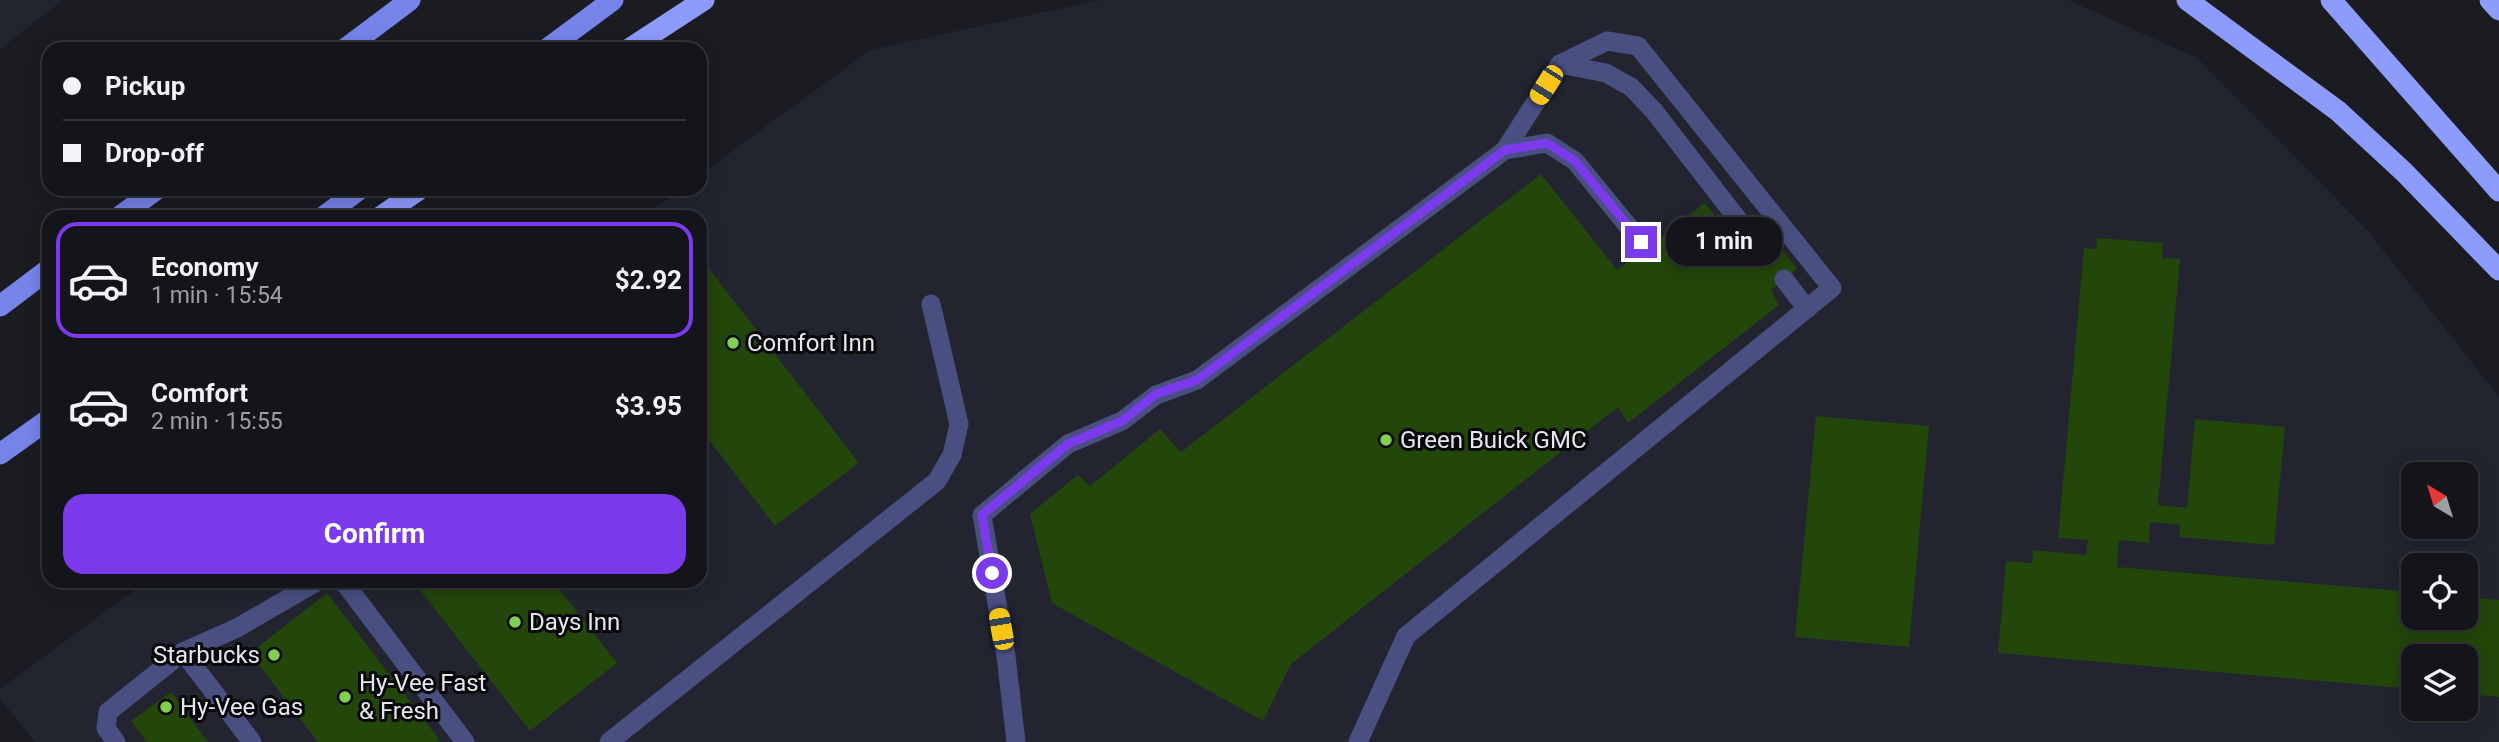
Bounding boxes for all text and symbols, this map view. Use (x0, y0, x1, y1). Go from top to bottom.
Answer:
car (1526, 62, 1567, 108)
text: Pickup (105, 71, 185, 101)
text: Drop-off (105, 138, 204, 168)
callout: 1 min (1666, 218, 1781, 266)
route end (1625, 226, 1657, 258)
text: 1 min (1695, 228, 1753, 255)
icon: car (67, 249, 130, 312)
text: Economy (151, 252, 258, 282)
text: $2.92 (615, 265, 682, 295)
text: 1 min · 15:54 (151, 282, 283, 309)
place label: Comfort Inn (747, 329, 875, 357)
marker: Comfort Inn (725, 335, 741, 351)
icon: car (67, 375, 130, 438)
text: Comfort (151, 378, 248, 408)
text: $3.95 (615, 391, 682, 421)
text: 2 min · 15:55 (151, 408, 283, 435)
place label: Green Buick GMC (1400, 426, 1587, 454)
marker: Green Buick GMC (1378, 432, 1394, 448)
north arrow (2401, 462, 2478, 539)
map controls (2401, 462, 2478, 721)
button: Confirm (63, 494, 686, 574)
button: locate (2401, 553, 2478, 630)
route start (976, 557, 1008, 589)
car (988, 606, 1015, 652)
place label: Days Inn (529, 608, 620, 636)
marker: Days Inn (507, 614, 523, 630)
place label: Starbucks (153, 641, 260, 669)
button: layers (2401, 644, 2478, 721)
marker: Starbucks (266, 647, 282, 663)
place label: Hy-Vee Fast & Fresh (359, 669, 487, 725)
marker: Hy-Vee Fast & Fresh (337, 689, 353, 705)
place label: Hy-Vee Gas (180, 693, 303, 721)
marker: Hy-Vee Gas (158, 699, 174, 715)

